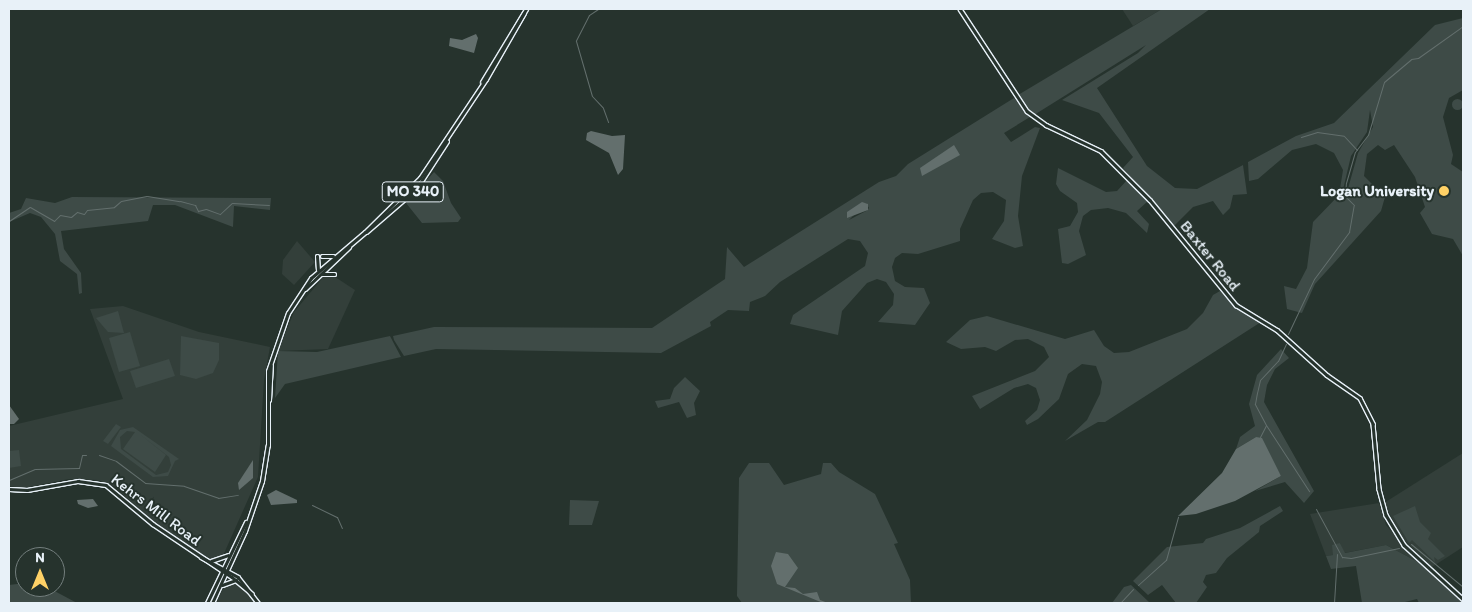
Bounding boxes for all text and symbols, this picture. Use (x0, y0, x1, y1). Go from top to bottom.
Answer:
road number: MO 340 (382, 180, 444, 204)
place label: Logan University (1320, 181, 1434, 201)
marker: Logan University (1438, 185, 1450, 197)
street label: Baxter Road (1176, 217, 1244, 295)
street label: Kehrs Mill Road (107, 470, 205, 550)
north arrow (15, 547, 65, 597)
text: N (35, 549, 45, 566)

